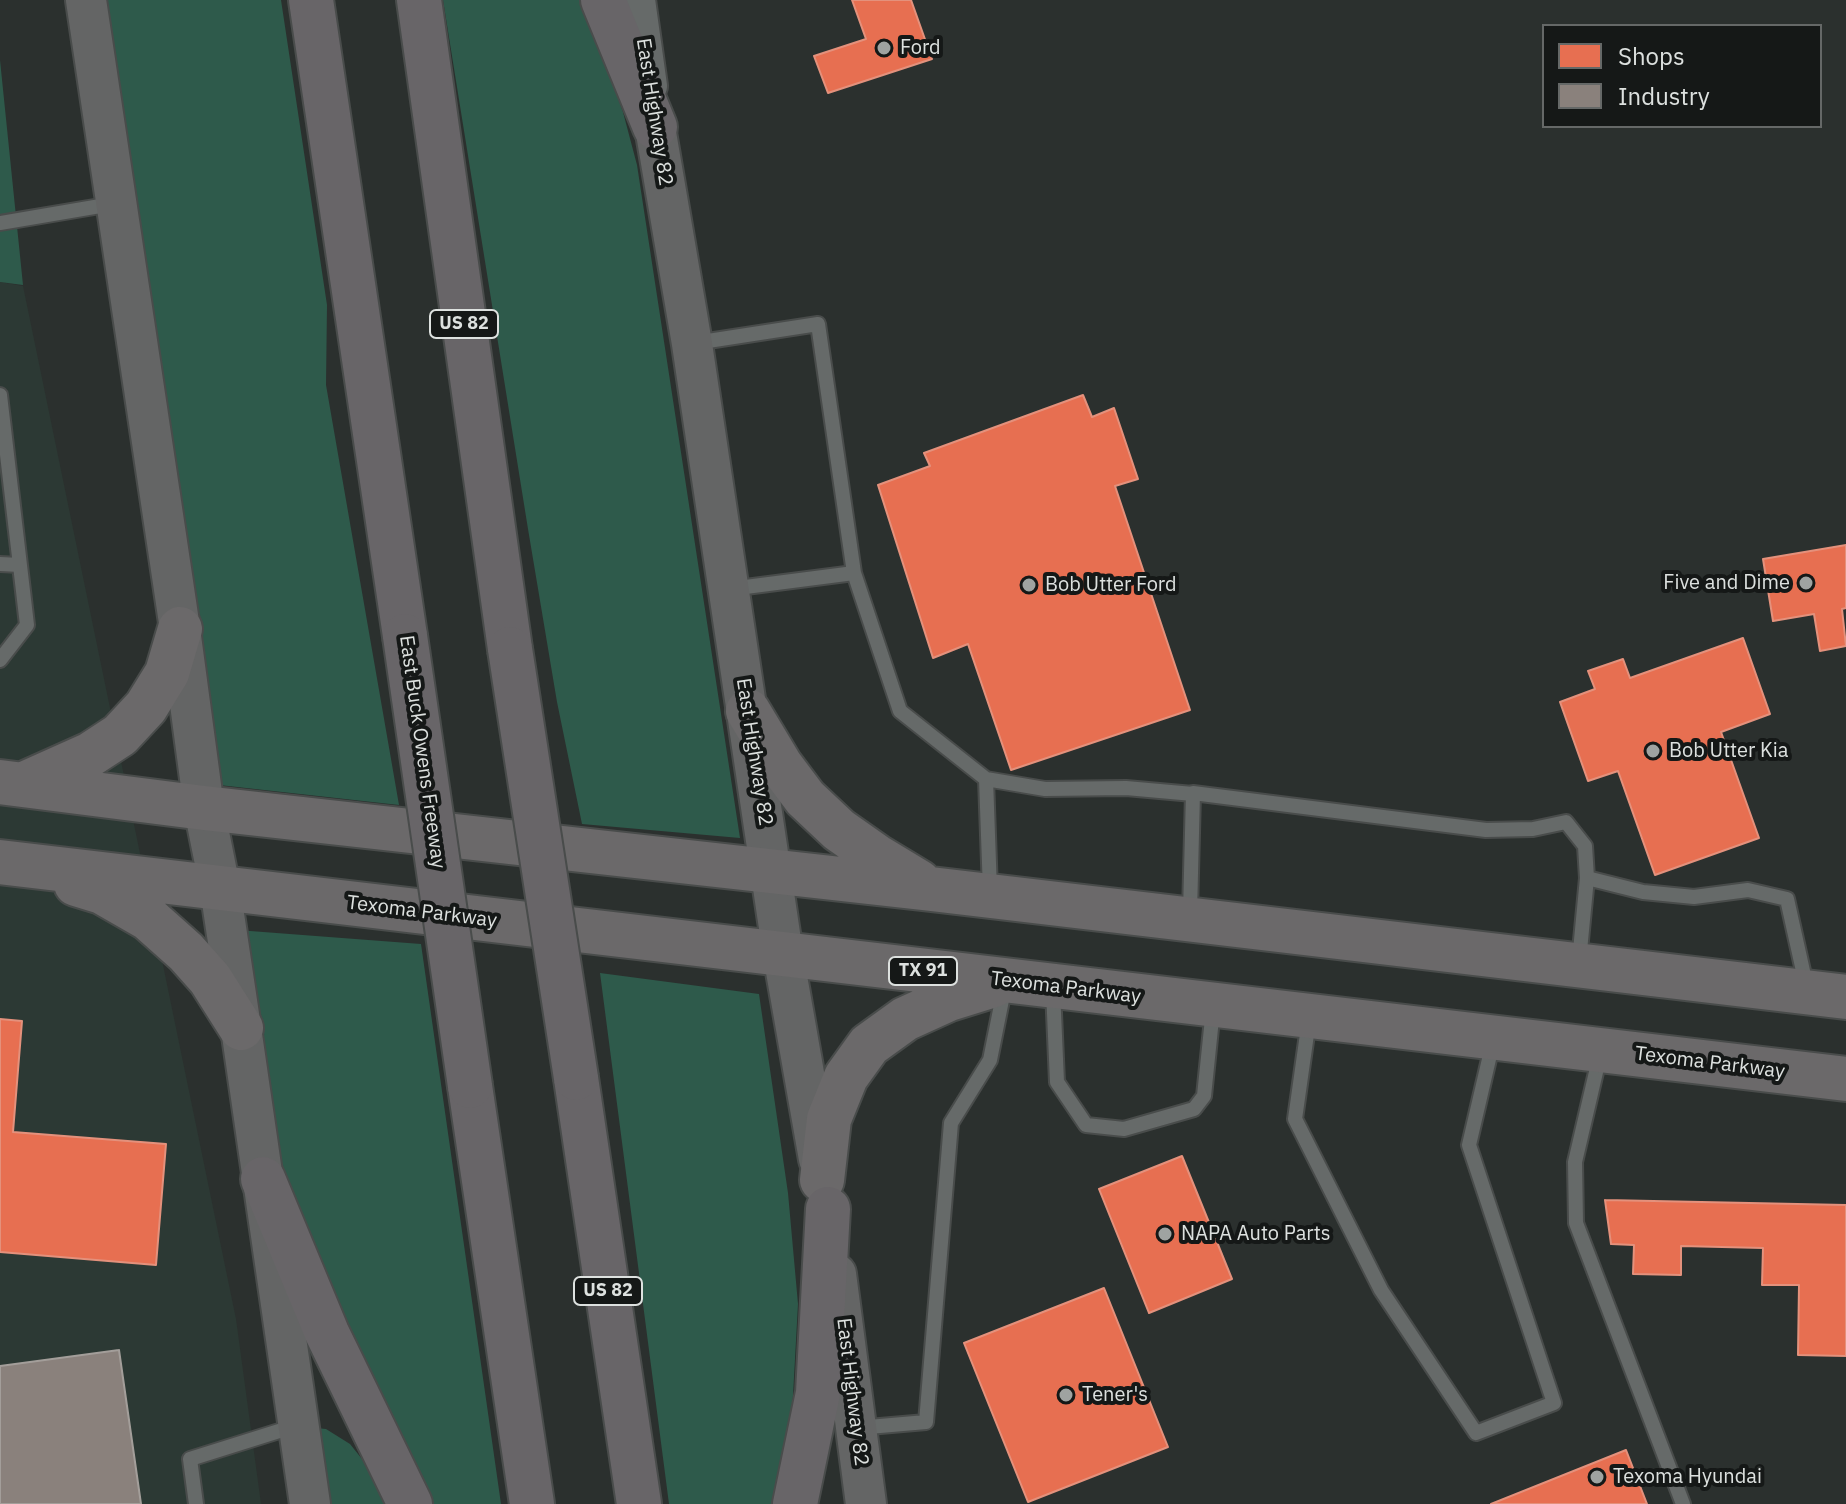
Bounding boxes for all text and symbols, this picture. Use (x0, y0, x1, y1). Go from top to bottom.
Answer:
legend (1542, 24, 1822, 128)
street label: East Highway 82 (630, 36, 678, 188)
place label: Ford (900, 36, 941, 60)
marker: Ford (875, 39, 893, 57)
text: Shops (1618, 40, 1685, 72)
text: Industry (1618, 80, 1710, 112)
road number: US 82 (430, 310, 498, 338)
place label: Five and Dime (1663, 571, 1790, 595)
place label: Bob Utter Ford (1045, 573, 1177, 597)
marker: Five and Dime (1797, 574, 1815, 592)
marker: Bob Utter Ford (1020, 576, 1038, 594)
street label: East Buck Owens Freeway (394, 634, 450, 870)
street label: East Highway 82 (730, 676, 778, 828)
place label: Bob Utter Kia (1669, 739, 1788, 763)
marker: Bob Utter Kia (1644, 742, 1662, 760)
street label: Texoma Parkway (346, 891, 498, 933)
road number: TX 91 (889, 957, 957, 985)
street label: Texoma Parkway (990, 967, 1142, 1009)
street label: Texoma Parkway (1634, 1042, 1786, 1084)
place label: NAPA Auto Parts (1181, 1222, 1331, 1246)
marker: NAPA Auto Parts (1156, 1225, 1174, 1243)
road number: US 82 (574, 1277, 642, 1305)
street label: East Highway 82 (831, 1317, 873, 1467)
place label: Tener's (1082, 1383, 1148, 1407)
marker: Tener's (1057, 1386, 1075, 1404)
place label: Texoma Hyundai (1613, 1465, 1762, 1489)
marker: Texoma Hyundai (1588, 1468, 1606, 1486)

